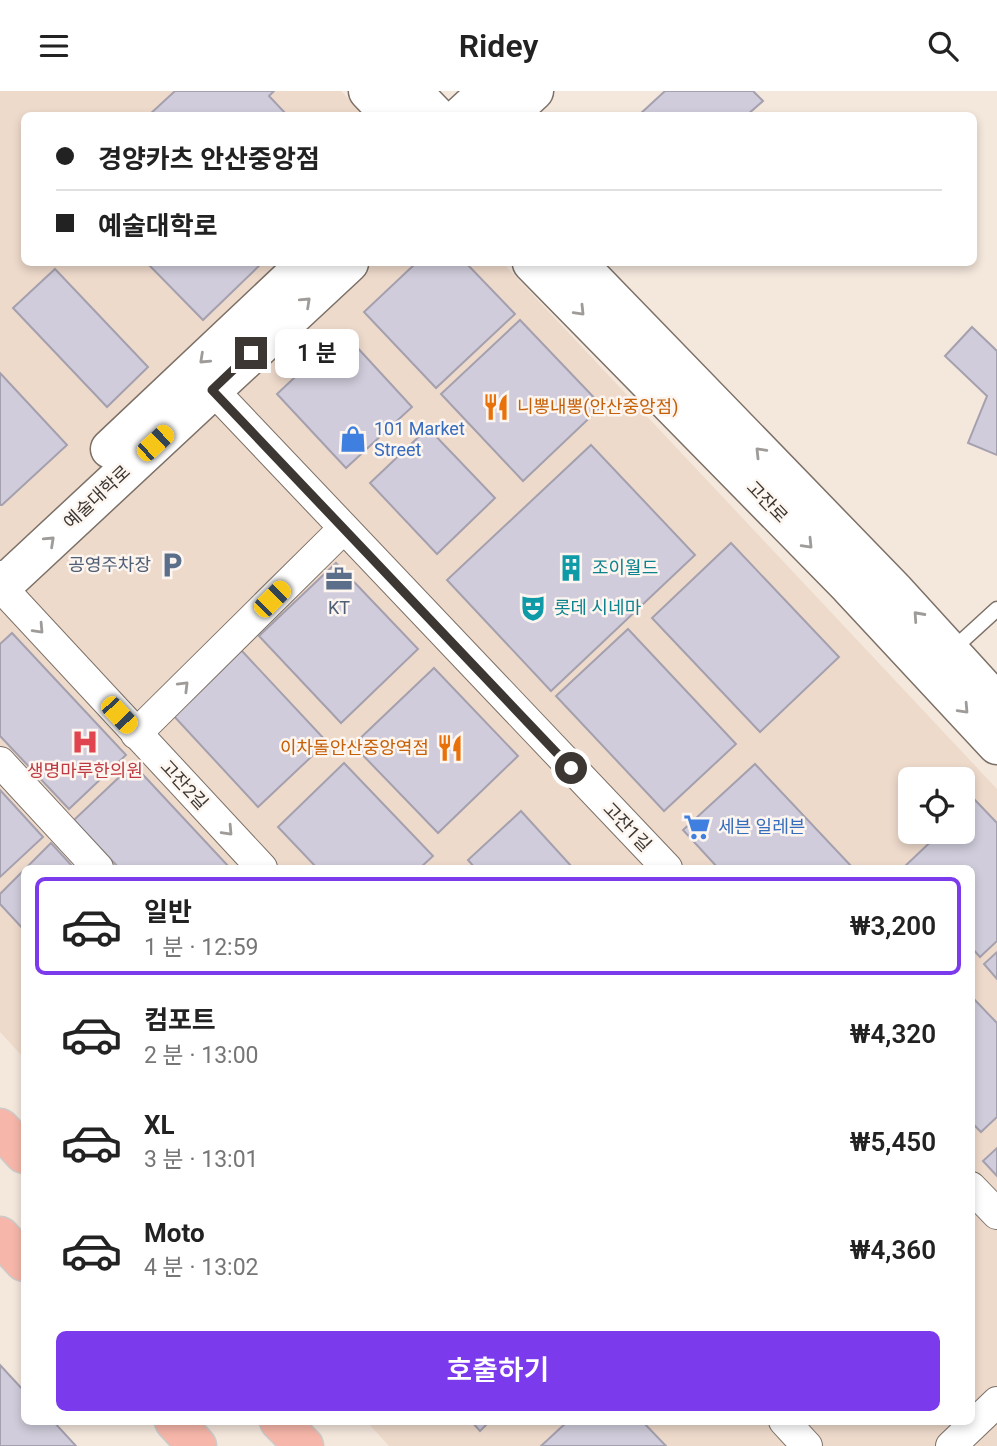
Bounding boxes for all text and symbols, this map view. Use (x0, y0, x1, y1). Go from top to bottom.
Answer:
icon: menu (35, 27, 73, 65)
text: Ridey (459, 27, 538, 65)
icon: search (924, 27, 962, 65)
text: 경양카츠 안산중앙점 (98, 144, 320, 174)
text: 예술대학로 (98, 211, 218, 241)
one-way arrow (298, 298, 311, 311)
one-way arrow (571, 303, 584, 316)
callout: 1 분 (276, 329, 360, 377)
route end (235, 337, 267, 369)
text: 1 분 (297, 340, 337, 367)
one-way arrow (199, 351, 212, 364)
restaurant icon: 니뽕내뽕(안산중앙점) (481, 392, 511, 422)
place label: 니뽕내뽕(안산중앙점) (517, 396, 678, 418)
place label: 101 Market Street (374, 418, 465, 460)
car (133, 421, 178, 465)
shop icon: 101 Market Street (338, 424, 368, 454)
one-way arrow (756, 447, 769, 460)
street label: 예술대학로 (59, 461, 134, 533)
street label: 고잔로 (743, 476, 792, 527)
one-way arrow (799, 535, 812, 548)
one-way arrow (42, 537, 55, 550)
parking icon: 공영주차장 (157, 550, 187, 580)
building icon: 조이월드 (556, 553, 586, 583)
place label: 공영주차장 (68, 554, 151, 575)
place label: 조이월드 (592, 557, 658, 578)
office icon: KT (324, 564, 354, 594)
car (250, 577, 295, 621)
theatre icon: 롯데 시네마 (518, 593, 548, 623)
place label: KT (328, 597, 350, 618)
place label: 롯데 시네마 (554, 597, 642, 618)
one-way arrow (914, 611, 926, 624)
one-way arrow (31, 621, 44, 634)
one-way arrow (176, 681, 189, 694)
car (97, 692, 142, 738)
one-way arrow (956, 701, 968, 714)
hospital icon: 생명마루한의원 (70, 727, 100, 757)
restaurant icon: 이차돌안산중앙역점 (435, 733, 465, 763)
place label: 이차돌안산중앙역점 (280, 737, 429, 758)
route start (555, 752, 587, 784)
street label: 고잔2길 (156, 756, 212, 814)
place label: 생명마루한의원 (27, 760, 143, 781)
map controls (898, 767, 975, 844)
button: locate (898, 767, 975, 844)
street label: 고잔1길 (599, 798, 656, 855)
supermarket icon: 세븐 일레븐 (682, 812, 712, 842)
place label: 세븐 일레븐 (718, 816, 805, 837)
one-way arrow (219, 823, 232, 836)
icon: car (60, 895, 123, 958)
text: 일반 (144, 897, 192, 927)
text: ₩3,200 (850, 911, 936, 941)
text: 1 분 · 12:59 (144, 934, 259, 961)
icon: car (60, 1003, 123, 1066)
text: 컴포트 (144, 1005, 216, 1035)
text: ₩4,320 (850, 1019, 936, 1049)
text: 2 분 · 13:00 (144, 1042, 259, 1069)
text: XL (144, 1110, 175, 1140)
icon: car (60, 1111, 123, 1174)
text: ₩5,450 (850, 1127, 936, 1157)
text: 3 분 · 13:01 (144, 1146, 259, 1173)
text: Moto (144, 1218, 205, 1248)
icon: car (60, 1219, 123, 1282)
text: ₩4,360 (850, 1235, 936, 1265)
text: 4 분 · 13:02 (144, 1254, 259, 1281)
button: 호출하기 (56, 1331, 940, 1411)

